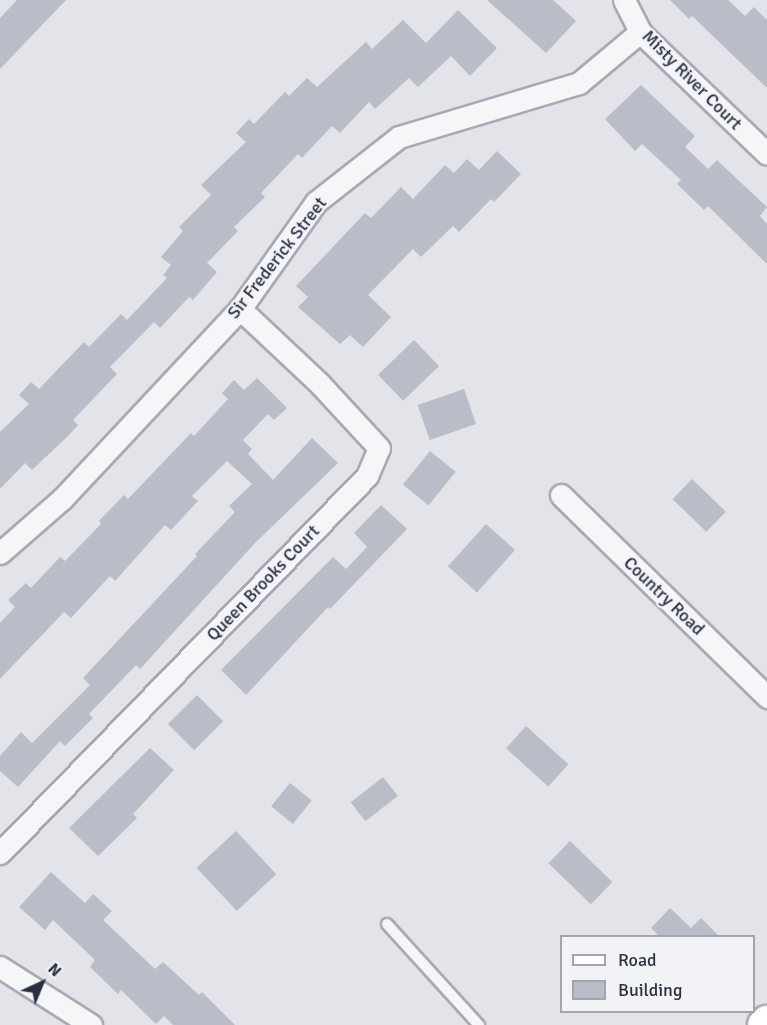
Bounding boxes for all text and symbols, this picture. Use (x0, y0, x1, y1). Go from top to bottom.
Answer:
street label: Misty River Court (638, 26, 746, 134)
street label: Sir Frederick Street (223, 193, 331, 323)
street label: Queen Brooks Court (202, 520, 324, 646)
street label: Country Road (619, 552, 709, 640)
legend (560, 935, 755, 1013)
text: Road (618, 949, 657, 971)
north arrow (12, 953, 72, 1013)
text: N (44, 959, 65, 981)
text: Building (618, 979, 682, 1001)

